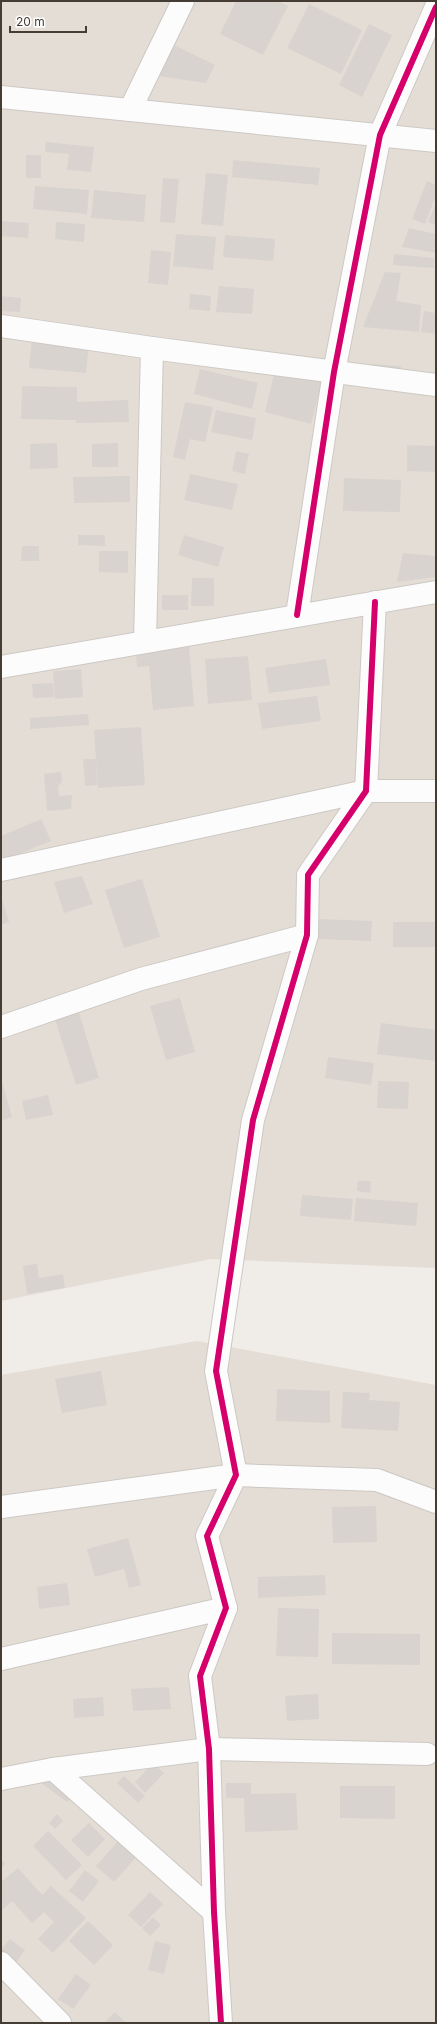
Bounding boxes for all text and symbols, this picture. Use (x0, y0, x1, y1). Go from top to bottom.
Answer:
scale bar (10, 8, 86, 34)
text: 20 m (16, 14, 45, 29)

